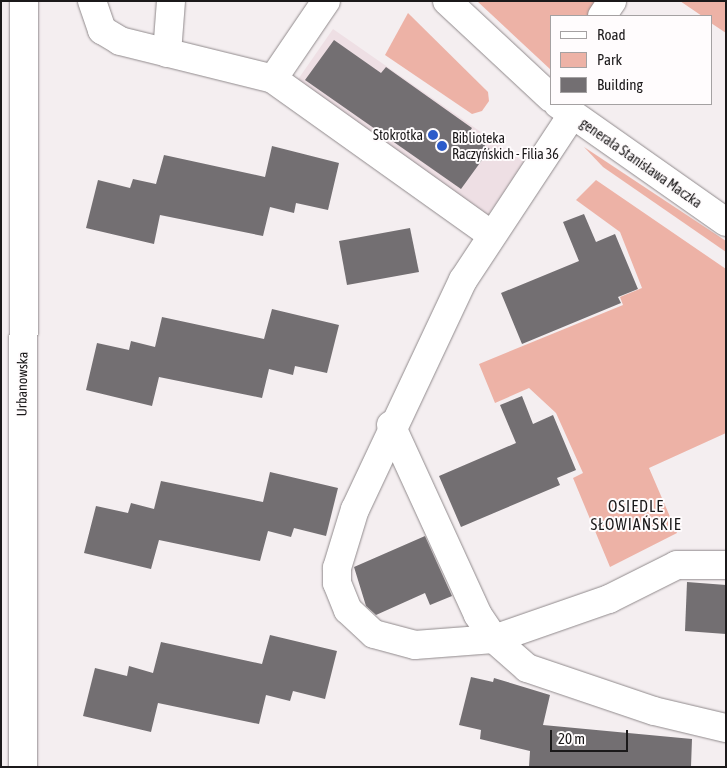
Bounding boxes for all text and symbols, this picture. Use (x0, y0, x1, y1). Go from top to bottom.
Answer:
legend (550, 15, 712, 105)
text: Road (597, 26, 626, 43)
text: Park (597, 51, 622, 68)
text: Building (597, 76, 643, 93)
street label: generała Stanisława Maczka (577, 115, 705, 211)
place label: Stokrotka (373, 127, 423, 143)
marker: Stokrotka (427, 129, 439, 141)
place label: Biblioteka Raczyńskich - Filia 36 (452, 130, 559, 162)
marker: Biblioteka Raczyńskich - Filia 36 (436, 140, 448, 152)
street label: Urbanowska (13, 351, 31, 417)
district label: OSIEDLE SŁOWIAŃSKIE (589, 496, 683, 534)
scale bar (552, 720, 630, 752)
text: 20 m (558, 730, 585, 747)

